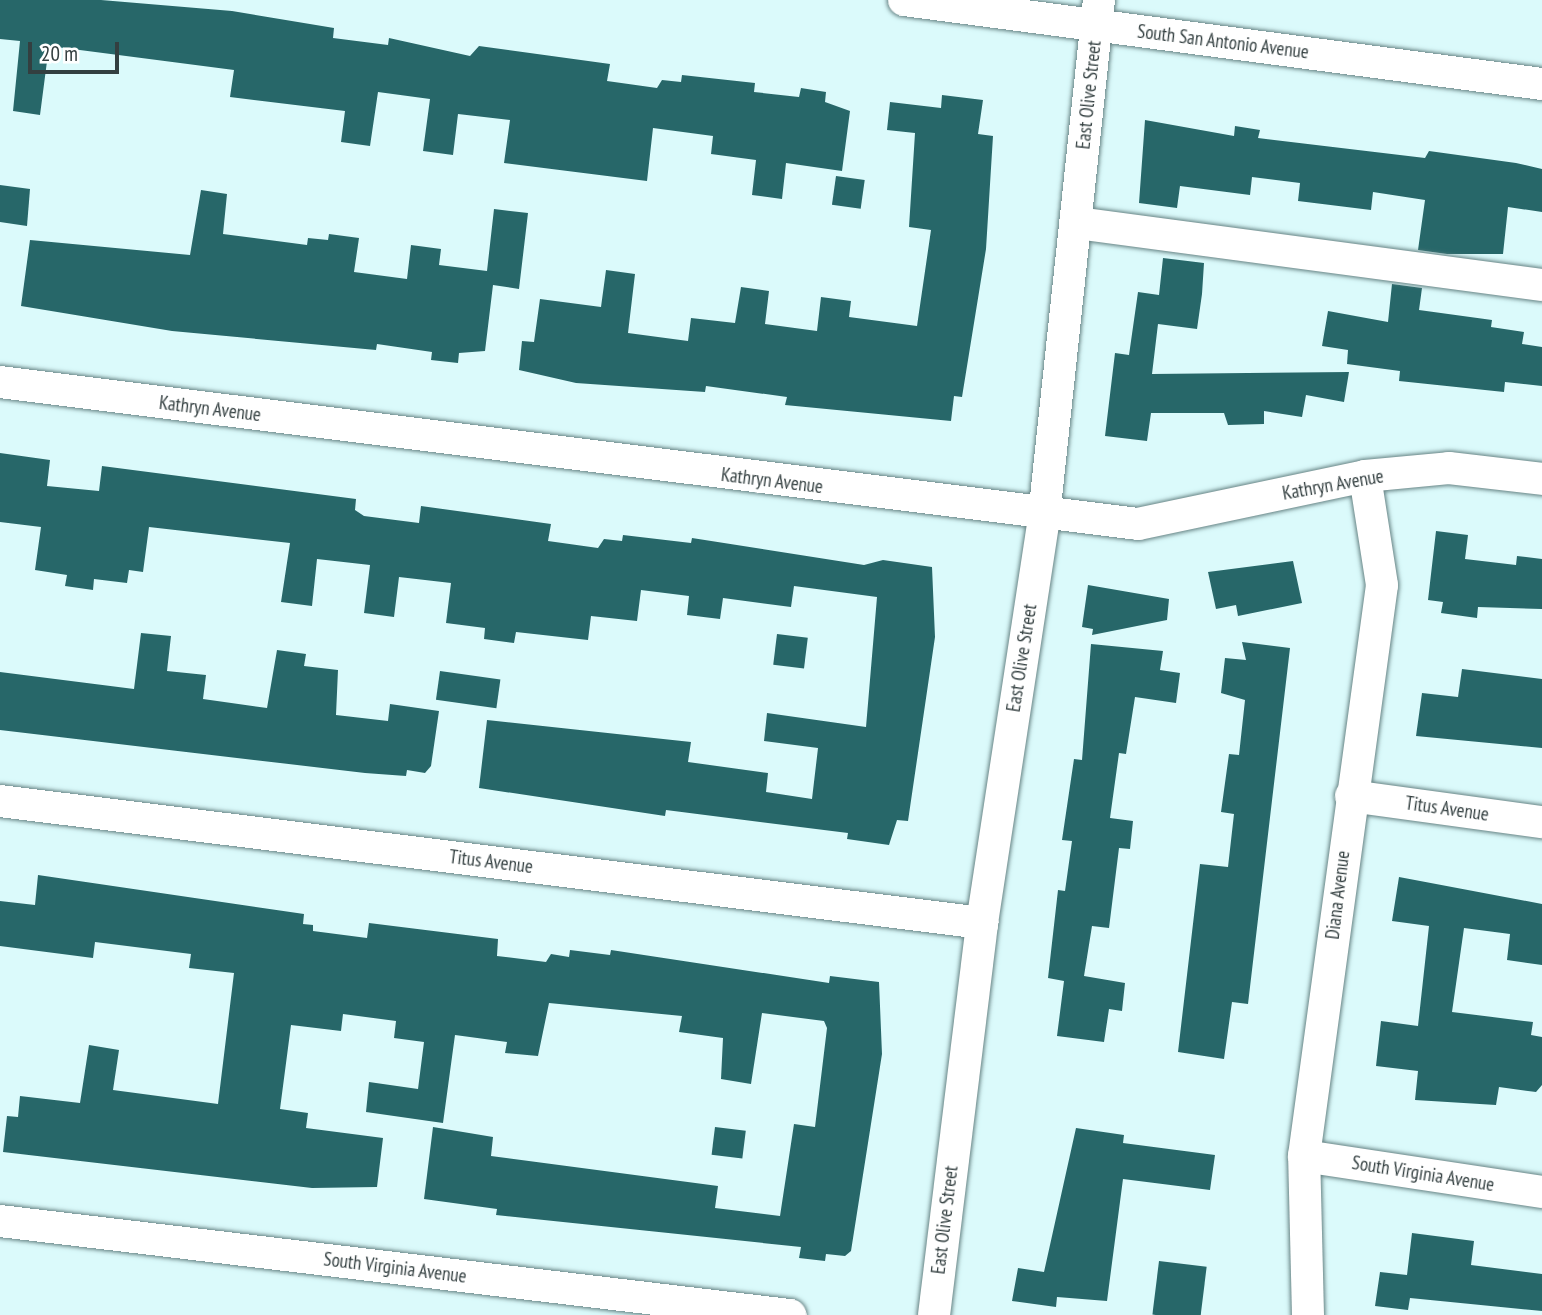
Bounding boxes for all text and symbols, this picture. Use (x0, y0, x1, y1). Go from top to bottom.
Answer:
street label: South San Antonio Avenue (1135, 20, 1311, 64)
scale bar (32, 28, 122, 72)
text: 20 m (41, 40, 78, 67)
street label: East Olive Street (1072, 40, 1106, 150)
street label: Kathryn Avenue (158, 391, 262, 427)
street label: Kathryn Avenue (720, 463, 824, 499)
street label: Kathryn Avenue (1280, 465, 1386, 505)
street label: East Olive Street (1002, 602, 1042, 714)
street label: Titus Avenue (1404, 792, 1490, 826)
street label: Titus Avenue (448, 846, 534, 878)
street label: Diana Avenue (1321, 849, 1355, 941)
street label: South Virginia Avenue (1350, 1151, 1496, 1197)
street label: East Olive Street (927, 1165, 963, 1275)
street label: South Virginia Avenue (322, 1248, 468, 1288)

